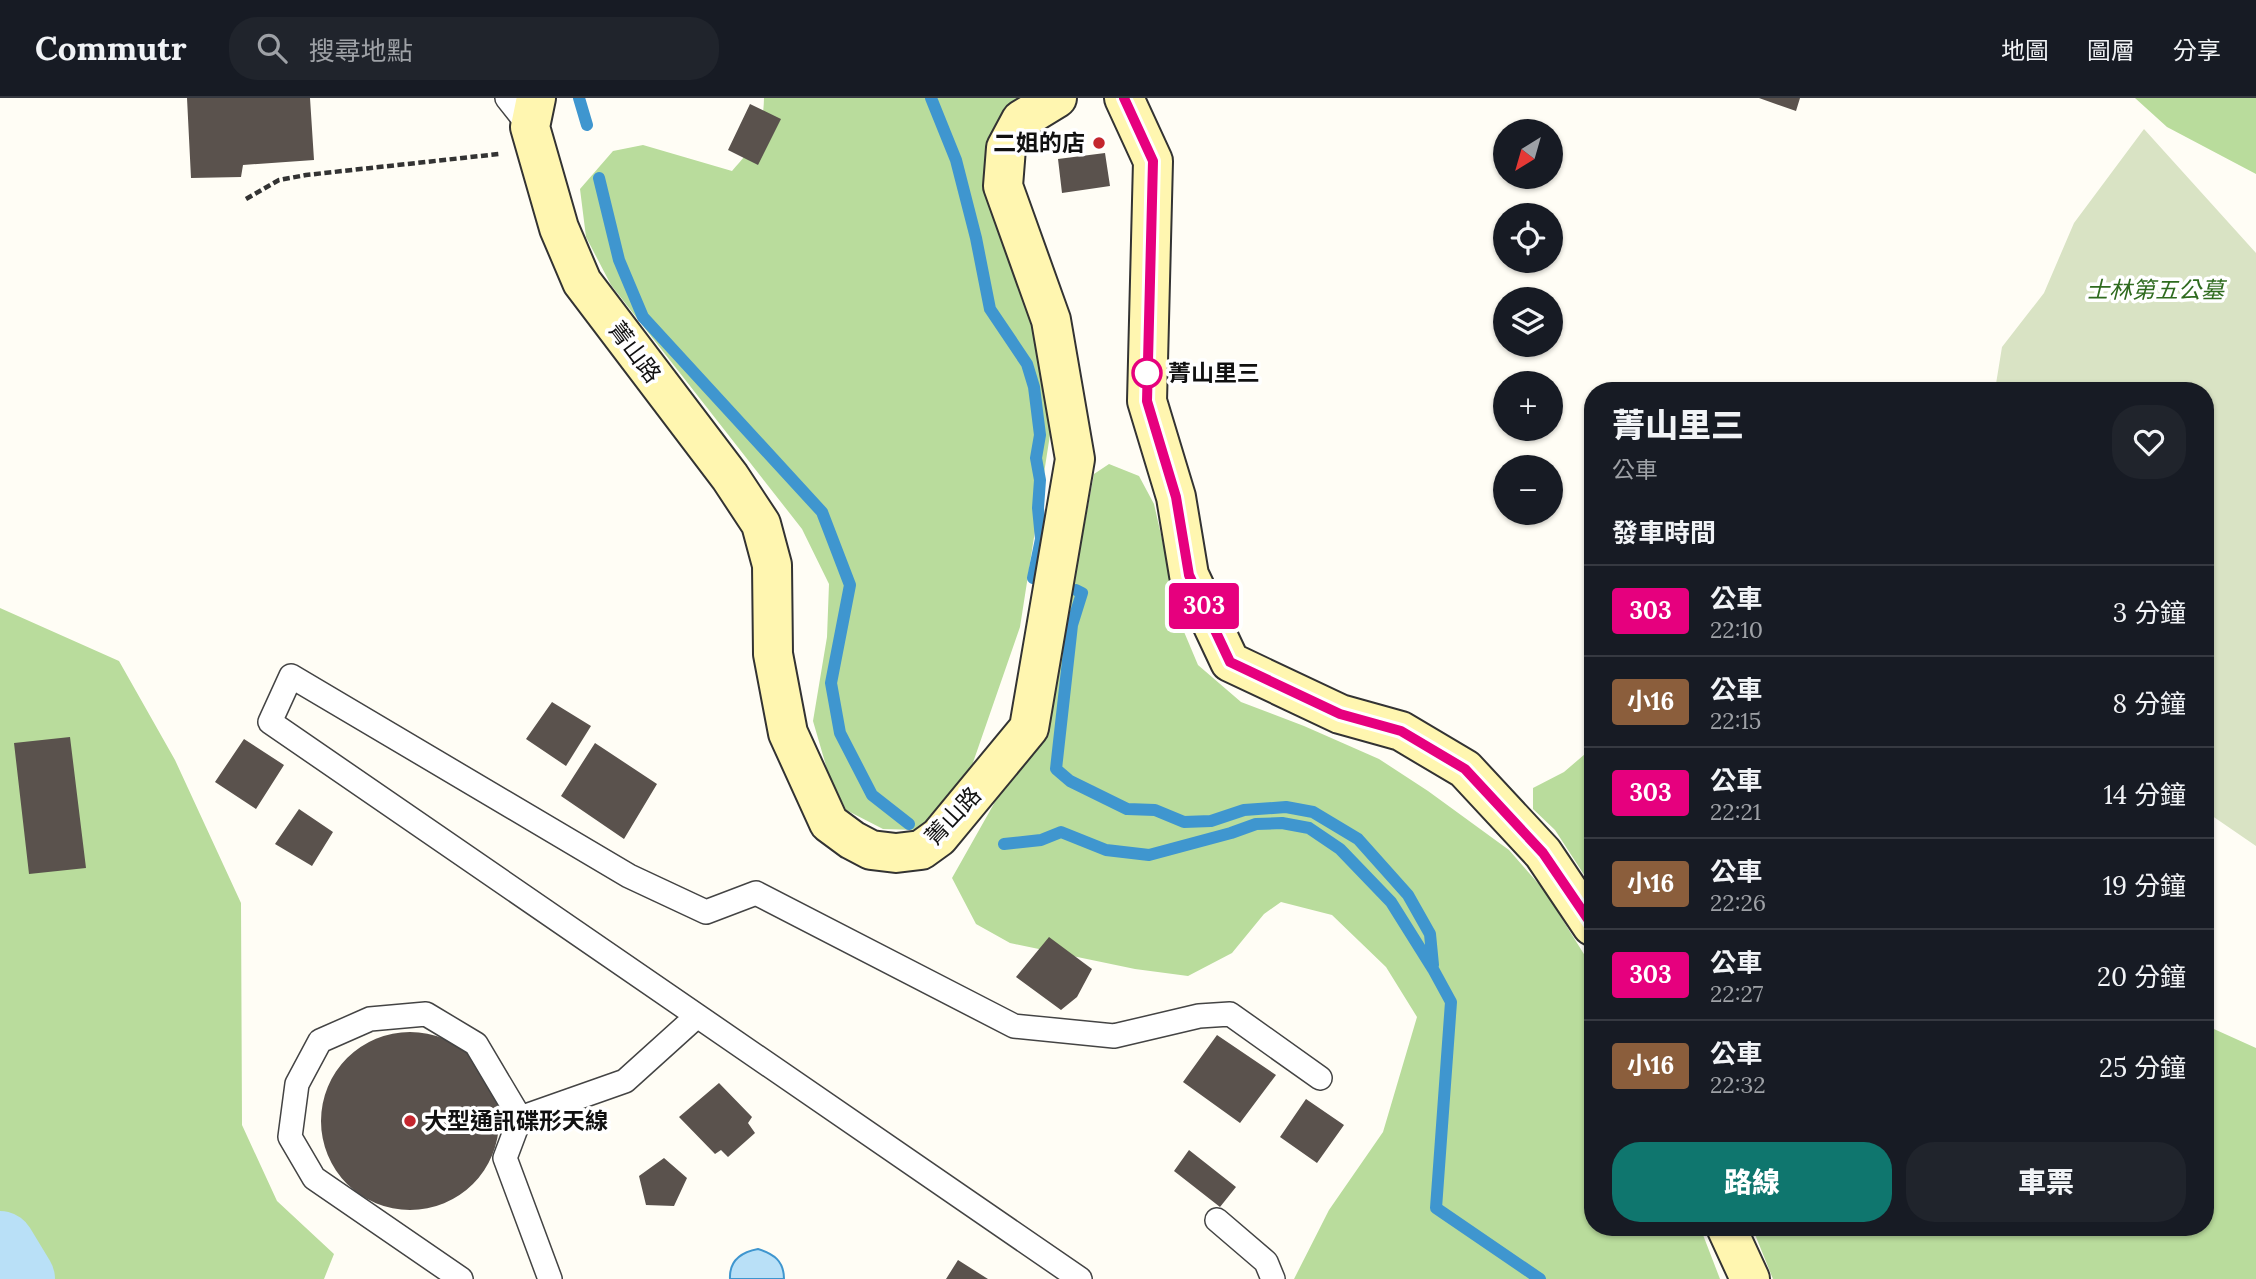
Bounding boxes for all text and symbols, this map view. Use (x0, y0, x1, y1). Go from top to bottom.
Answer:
search box (229, 17, 719, 80)
text: Commutr (35, 27, 187, 69)
icon: search (253, 29, 291, 67)
text: 搜尋地點 (309, 34, 413, 67)
text: 地圖 (2001, 35, 2049, 66)
text: 圖層 (2087, 35, 2135, 66)
text: 分享 (2173, 35, 2221, 66)
north arrow (1493, 119, 1563, 189)
map controls (1493, 119, 1563, 525)
place label: 二姐的店 (993, 128, 1085, 157)
marker: 二姐的店 (1091, 135, 1107, 151)
button: locate (1493, 203, 1563, 273)
park label: 士林第五公墓 (2086, 275, 2228, 304)
button: layers (1493, 287, 1563, 357)
street label: 菁山路 (603, 315, 668, 388)
marker: 菁山里三 (1132, 358, 1162, 388)
place label: 菁山里三 (1168, 358, 1260, 387)
button: + (1493, 371, 1563, 441)
text: 菁山里三 (1612, 404, 1744, 446)
button: heart (2112, 405, 2186, 479)
button: − (1493, 455, 1563, 525)
text: 公車 (1612, 455, 1658, 484)
text: 發車時間 (1612, 516, 1716, 549)
text: 公車 (1710, 582, 1762, 615)
line badge: 303 (1164, 583, 1244, 629)
text: 303 (1183, 590, 1225, 621)
text: 303 (1629, 595, 1672, 626)
text: 3 分鐘 (2113, 596, 2186, 629)
text: 22:10 (1710, 615, 1763, 644)
text: 公車 (1710, 673, 1762, 706)
text: 小16 (1627, 686, 1674, 717)
text: 8 分鐘 (2113, 687, 2186, 720)
text: 22:15 (1710, 706, 1761, 735)
text: 公車 (1710, 764, 1762, 797)
text: 303 (1629, 777, 1672, 808)
text: 14 分鐘 (2104, 778, 2186, 811)
street label: 菁山路 (919, 781, 987, 851)
text: 22:21 (1710, 797, 1761, 826)
text: 公車 (1710, 855, 1762, 888)
text: 小16 (1627, 868, 1674, 899)
text: 19 分鐘 (2103, 869, 2186, 902)
text: 22:26 (1710, 888, 1766, 917)
text: 公車 (1710, 946, 1762, 979)
text: 303 (1629, 959, 1672, 990)
text: 20 分鐘 (2097, 960, 2186, 993)
text: 22:27 (1710, 979, 1763, 1008)
text: 公車 (1710, 1037, 1762, 1070)
text: 小16 (1627, 1050, 1674, 1081)
text: 25 分鐘 (2099, 1051, 2186, 1084)
text: 22:32 (1710, 1070, 1766, 1099)
place label: 大型通訊碟形天線 (424, 1106, 608, 1135)
marker: 大型通訊碟形天線 (402, 1113, 418, 1129)
button: 路線 (1612, 1142, 1892, 1222)
button: 車票 (1906, 1142, 2186, 1222)

